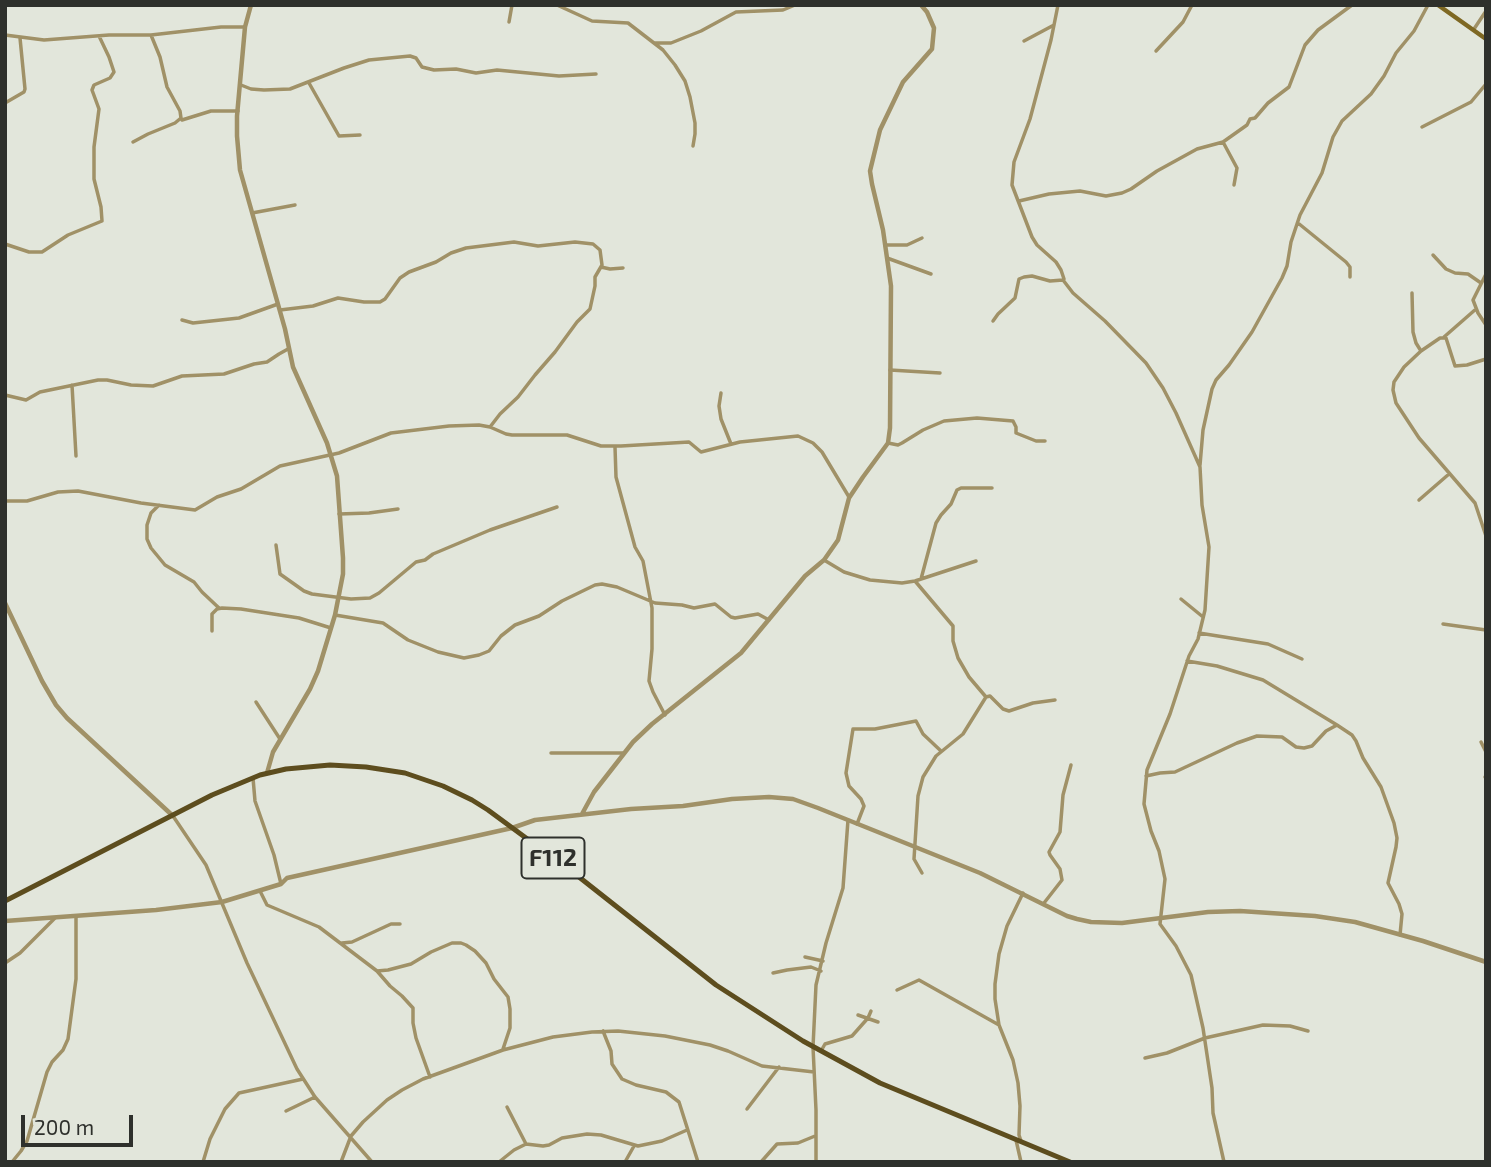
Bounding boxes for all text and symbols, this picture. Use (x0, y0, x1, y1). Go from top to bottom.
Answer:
road number: F112 (522, 838, 584, 878)
scale bar (24, 1100, 136, 1144)
text: 200 m (34, 1114, 94, 1139)

